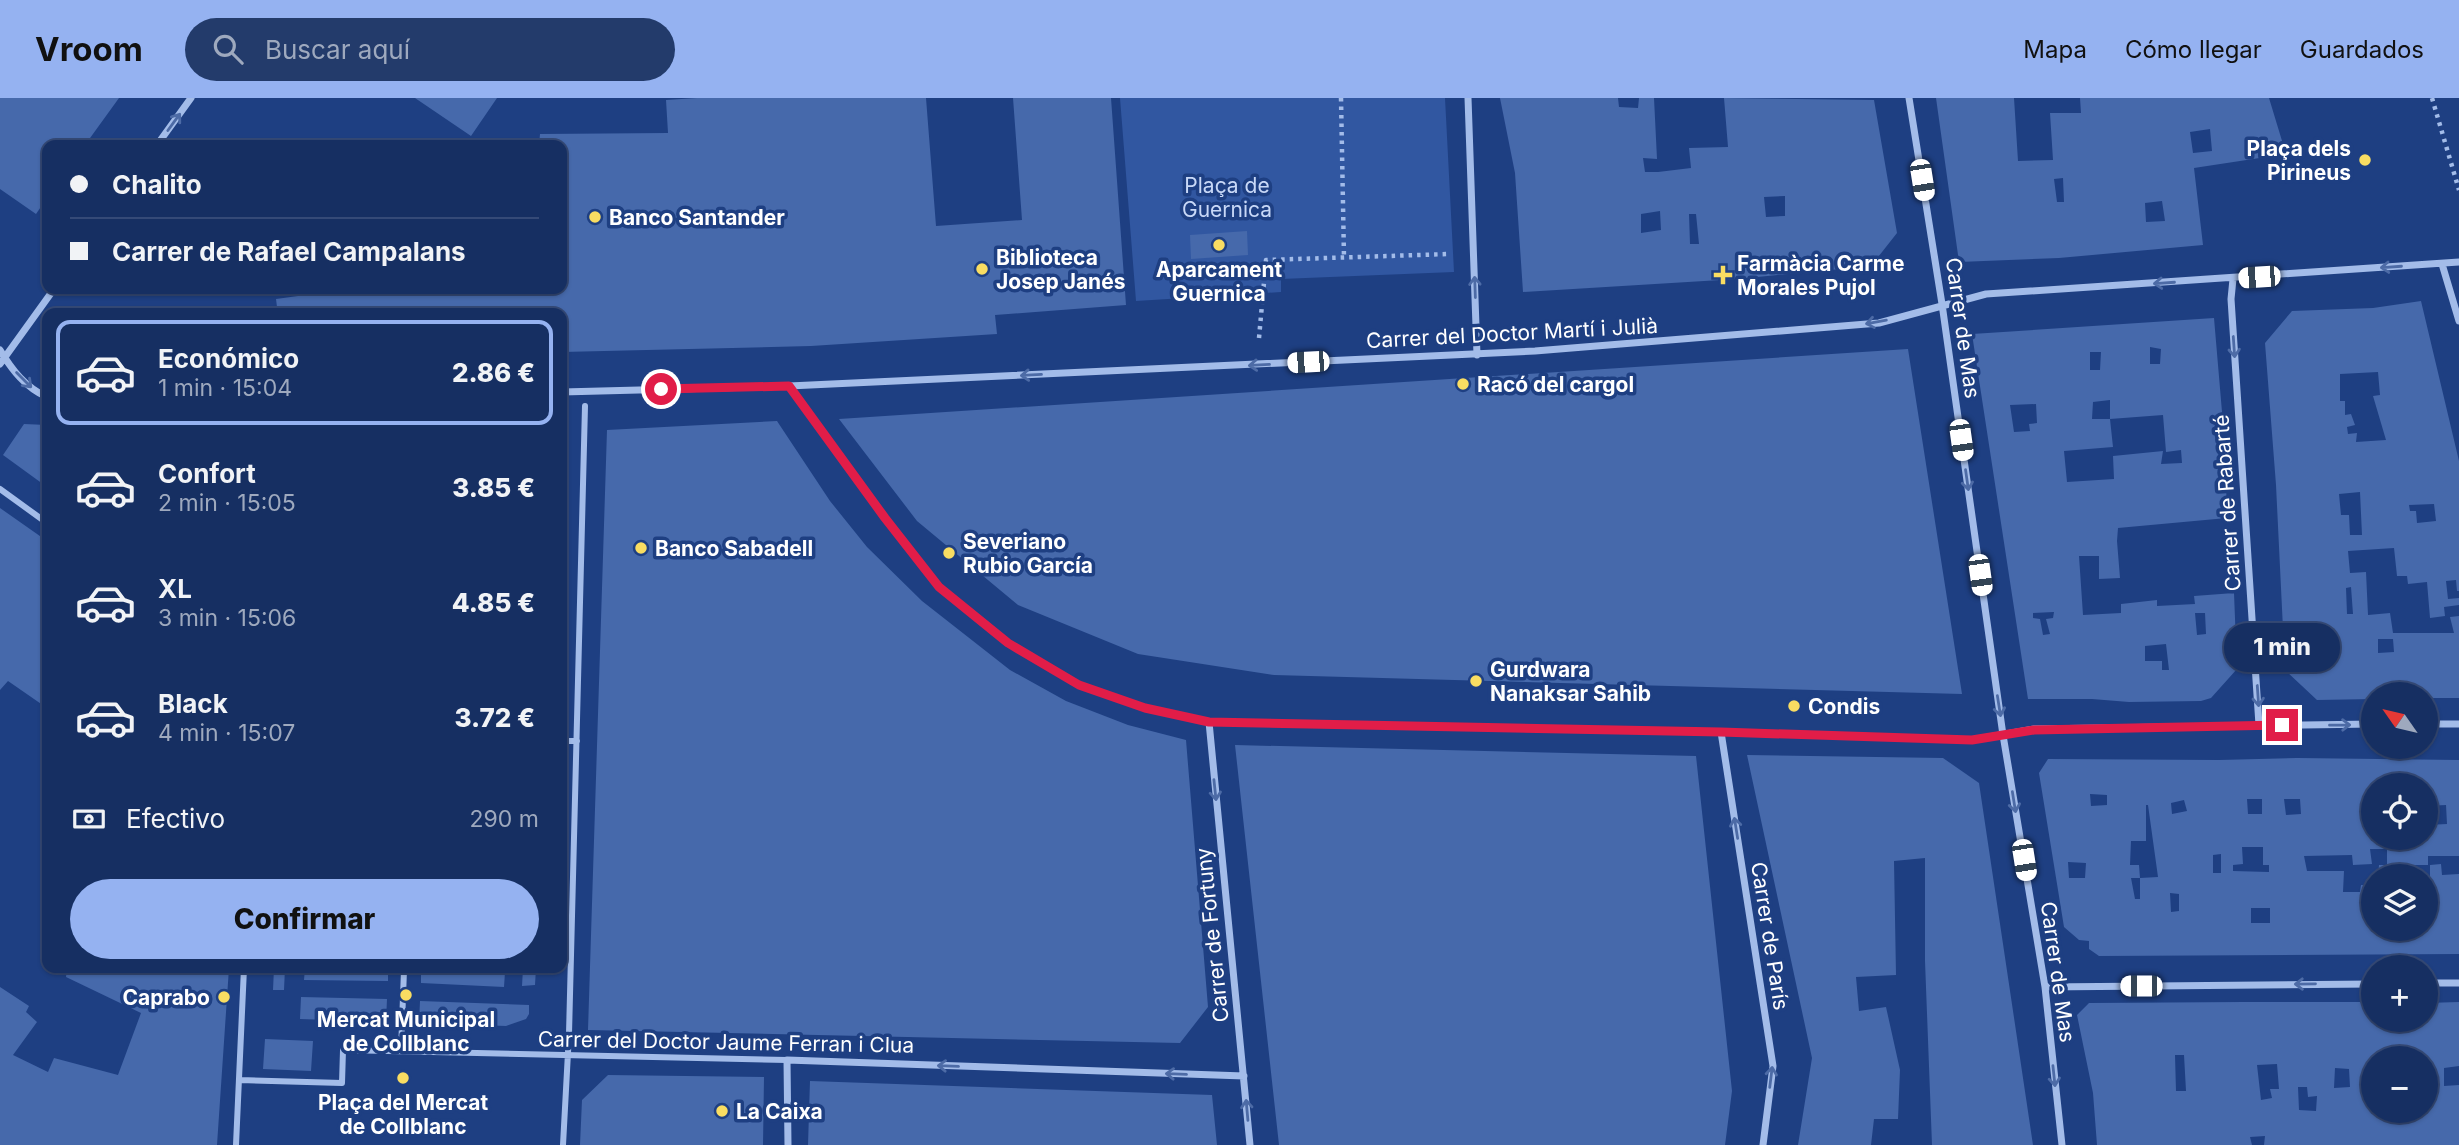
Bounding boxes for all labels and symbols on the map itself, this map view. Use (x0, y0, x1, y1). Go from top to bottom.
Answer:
one-way arrow (167, 113, 181, 132)
place label: Plaça dels Pirineus (2247, 136, 2351, 185)
marker: Plaça dels Pirineus (2357, 152, 2373, 168)
car (1909, 158, 1936, 202)
park label: Plaça de Guernica (1182, 173, 1272, 222)
place label: Banco Santander (609, 205, 785, 230)
marker: Banco Santander (587, 209, 603, 225)
marker: Aparcament Guernica (1211, 237, 1227, 253)
place label: Biblioteca Josep Janés (996, 245, 1125, 294)
place label: Farmàcia Carme Morales Pujol (1737, 251, 1905, 300)
street label: Carrer de Mas (1941, 256, 1985, 400)
place label: Aparcament Guernica (1156, 257, 1283, 306)
marker: Biblioteca Josep Janés (974, 261, 990, 277)
one-way arrow (2380, 261, 2403, 274)
car (2238, 265, 2281, 289)
marker: Farmàcia Carme Morales Pujol (1715, 267, 1731, 283)
one-way arrow (1468, 276, 1481, 299)
one-way arrow (2153, 277, 2176, 290)
street label: Carrer del Doctor Martí i Julià (1365, 313, 1659, 353)
one-way arrow (1865, 316, 1888, 329)
one-way arrow (2228, 335, 2241, 358)
car (1287, 350, 1330, 374)
one-way arrow (1247, 358, 1270, 371)
one-way arrow (1020, 369, 1043, 382)
one-way arrow (15, 371, 32, 388)
place label: Racó del cargol (1477, 372, 1634, 397)
route start (645, 373, 677, 405)
marker: Racó del cargol (1455, 376, 1471, 392)
street label: Carrer de Rabarté (2208, 414, 2246, 592)
car (1948, 418, 1975, 462)
one-way arrow (1960, 469, 1973, 491)
place label: Severiano Rubio García (963, 529, 1093, 578)
place label: Banco Sabadell (655, 536, 813, 561)
marker: Banco Sabadell (633, 540, 649, 556)
marker: Severiano Rubio García (941, 545, 957, 561)
car (1967, 553, 1994, 597)
callout: 1 min (2224, 624, 2340, 672)
place label: Gurdwara Nanaksar Sahib (1490, 657, 1651, 706)
marker: Gurdwara Nanaksar Sahib (1468, 673, 1484, 689)
north arrow (2361, 682, 2438, 760)
one-way arrow (2252, 684, 2265, 707)
place label: Condis (1808, 694, 1880, 719)
one-way arrow (1992, 694, 2005, 717)
marker: Condis (1786, 698, 1802, 714)
route end (2266, 709, 2298, 741)
one-way arrow (2329, 718, 2352, 732)
one-way arrow (1208, 778, 1221, 801)
one-way arrow (2008, 790, 2021, 813)
one-way arrow (1729, 817, 1742, 840)
car (2011, 838, 2038, 882)
street label: Carrer de Fortuny (1190, 846, 1234, 1024)
street label: Carrer de París (1746, 860, 1794, 1012)
street label: Carrer de Mas (2036, 900, 2080, 1044)
car (2121, 976, 2163, 997)
one-way arrow (2294, 977, 2317, 991)
place label: Caprabo (122, 985, 210, 1010)
marker: Mercat Municipal de Collblanc (398, 987, 414, 1003)
marker: Caprabo (216, 989, 232, 1005)
place label: Mercat Municipal de Collblanc (317, 1007, 495, 1056)
street label: Carrer del Doctor Jaume Ferran i Clua (538, 1026, 914, 1058)
one-way arrow (937, 1059, 960, 1072)
one-way arrow (2048, 1064, 2061, 1086)
one-way arrow (1765, 1066, 1778, 1089)
one-way arrow (1165, 1067, 1188, 1080)
marker: Plaça del Mercat de Collblanc (395, 1070, 411, 1086)
place label: Plaça del Mercat de Collblanc (318, 1090, 488, 1139)
place label: La Caixa (736, 1099, 823, 1124)
one-way arrow (1240, 1100, 1253, 1122)
marker: La Caixa (714, 1103, 730, 1119)

